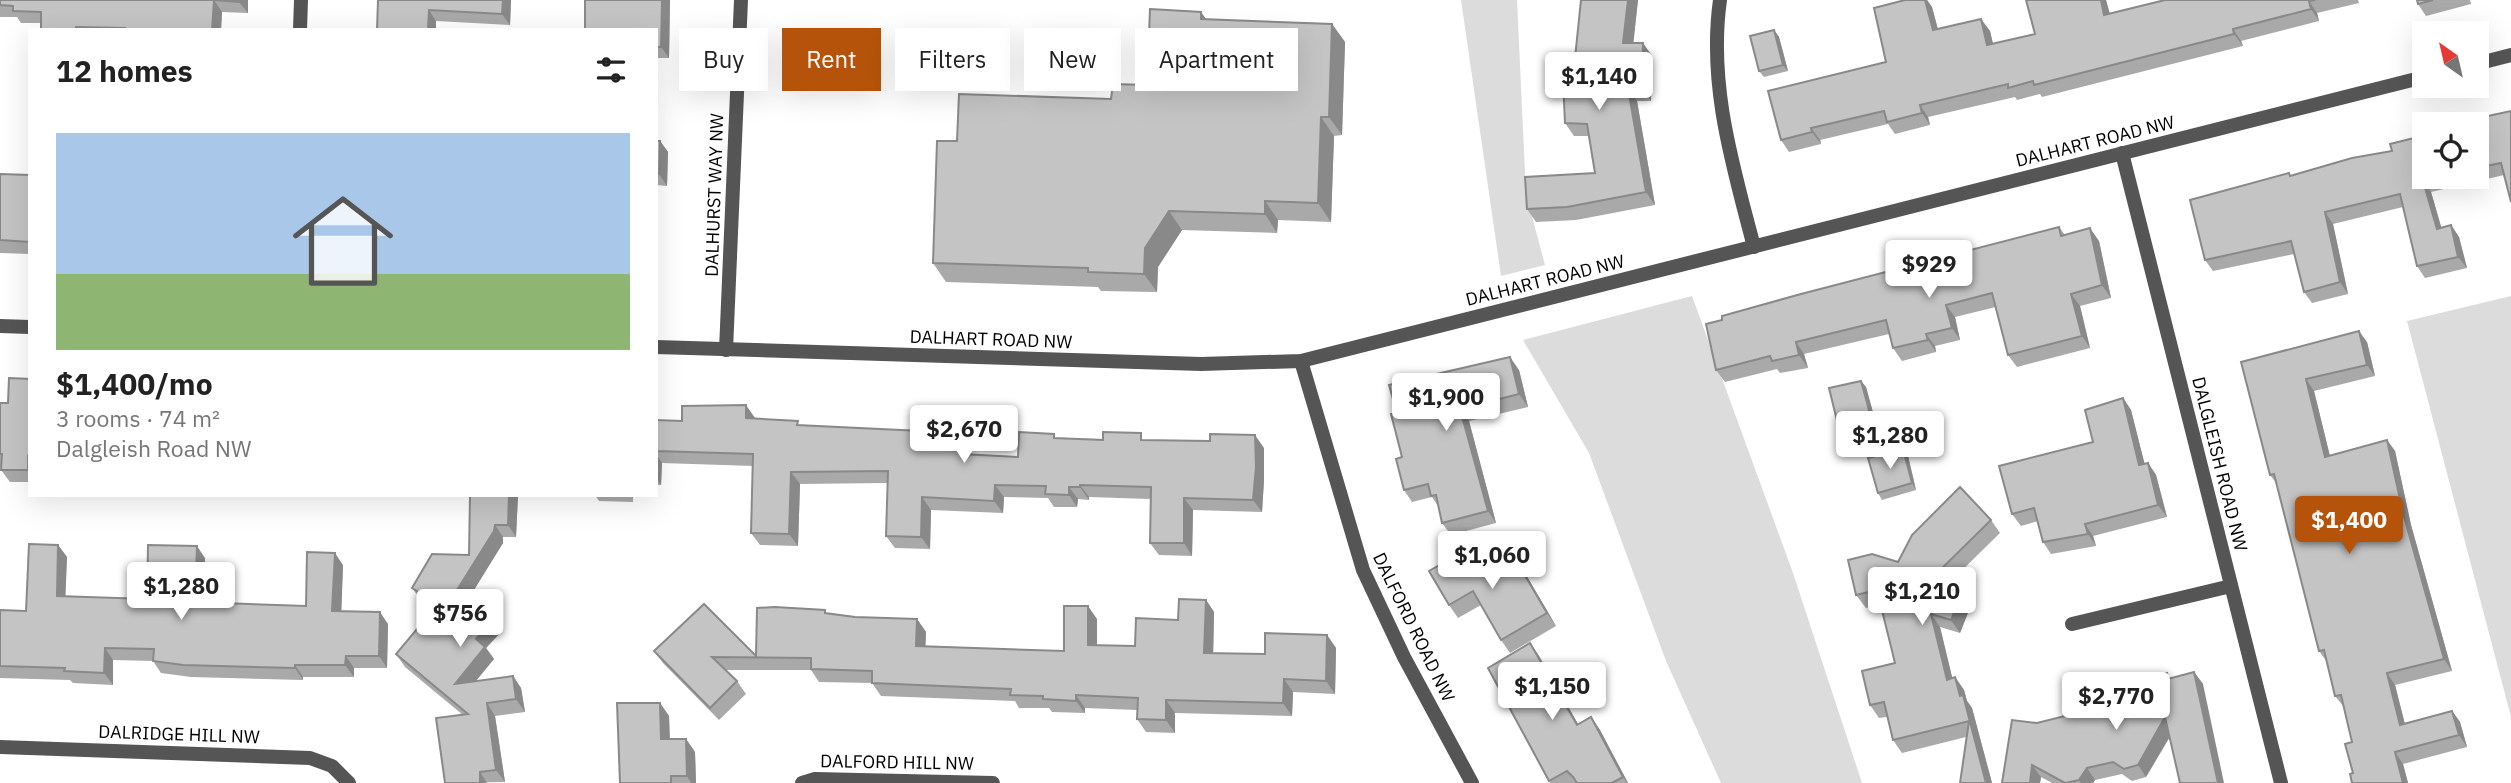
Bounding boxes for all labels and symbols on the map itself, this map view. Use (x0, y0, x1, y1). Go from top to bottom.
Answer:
north arrow (2412, 21, 2488, 98)
pin: $1,140 (1542, 52, 1656, 112)
street label: DALHART ROAD NW (2013, 110, 2177, 172)
street label: DALHURST WAY NW (700, 113, 728, 277)
pin: $929 (1888, 240, 1970, 300)
street label: DALHART ROAD NW (1463, 249, 1627, 311)
street label: DALHART ROAD NW (909, 325, 1073, 353)
pin: $1,900 (1389, 374, 1503, 433)
street label: DALGLEISH ROAD NW (2187, 374, 2253, 554)
pin: $2,670 (907, 406, 1021, 465)
pin: $1,280 (1833, 412, 1947, 471)
pin: $1,400 (2292, 496, 2406, 556)
pin: $1,060 (1435, 532, 1549, 591)
street label: DALFORD ROAD NW (1368, 549, 1460, 705)
pin: $1,280 (124, 562, 238, 622)
pin: $1,210 (1865, 568, 1979, 627)
pin: $756 (419, 590, 501, 649)
pin: $1,150 (1495, 662, 1609, 722)
pin: $2,770 (2059, 672, 2173, 732)
street label: DALRIDGE HILL NW (98, 720, 260, 748)
street label: DALFORD HILL NW (820, 749, 974, 775)

